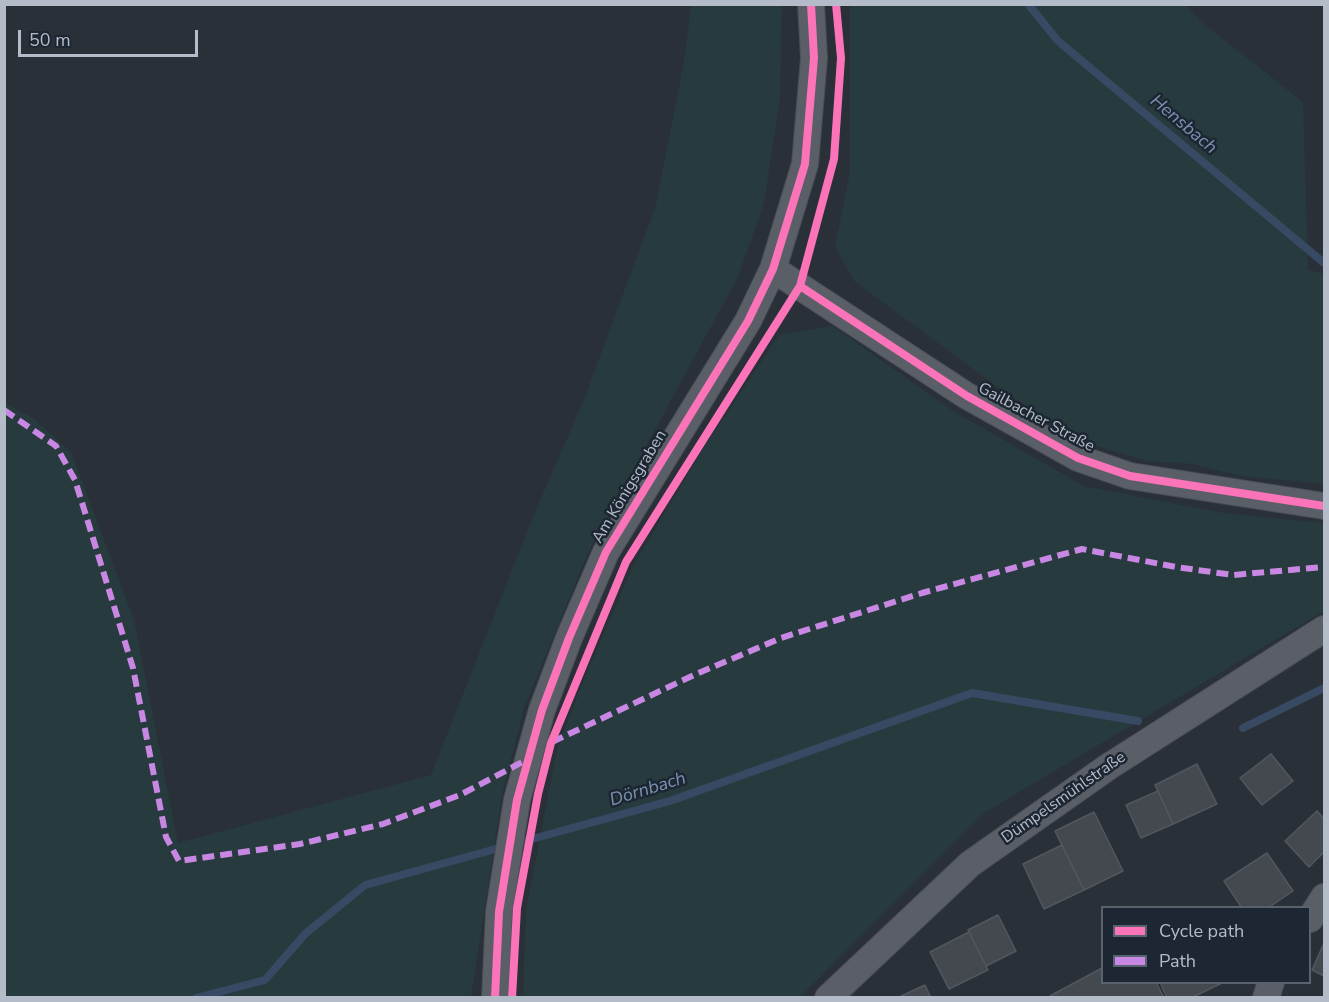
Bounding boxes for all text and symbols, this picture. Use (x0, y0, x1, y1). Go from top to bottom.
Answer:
scale bar (21, 18, 201, 56)
text: 50 m (29, 28, 71, 52)
water label: Hensbach (1145, 91, 1221, 159)
street label: Gailbacher Straße (975, 379, 1097, 457)
street label: Am Königsgraben (589, 427, 671, 547)
street label: Dümpelsmühlstraße (998, 748, 1130, 848)
water label: Dörnbach (607, 768, 689, 812)
legend (1101, 906, 1311, 984)
text: Cycle path (1159, 919, 1244, 943)
text: Path (1159, 949, 1196, 973)

